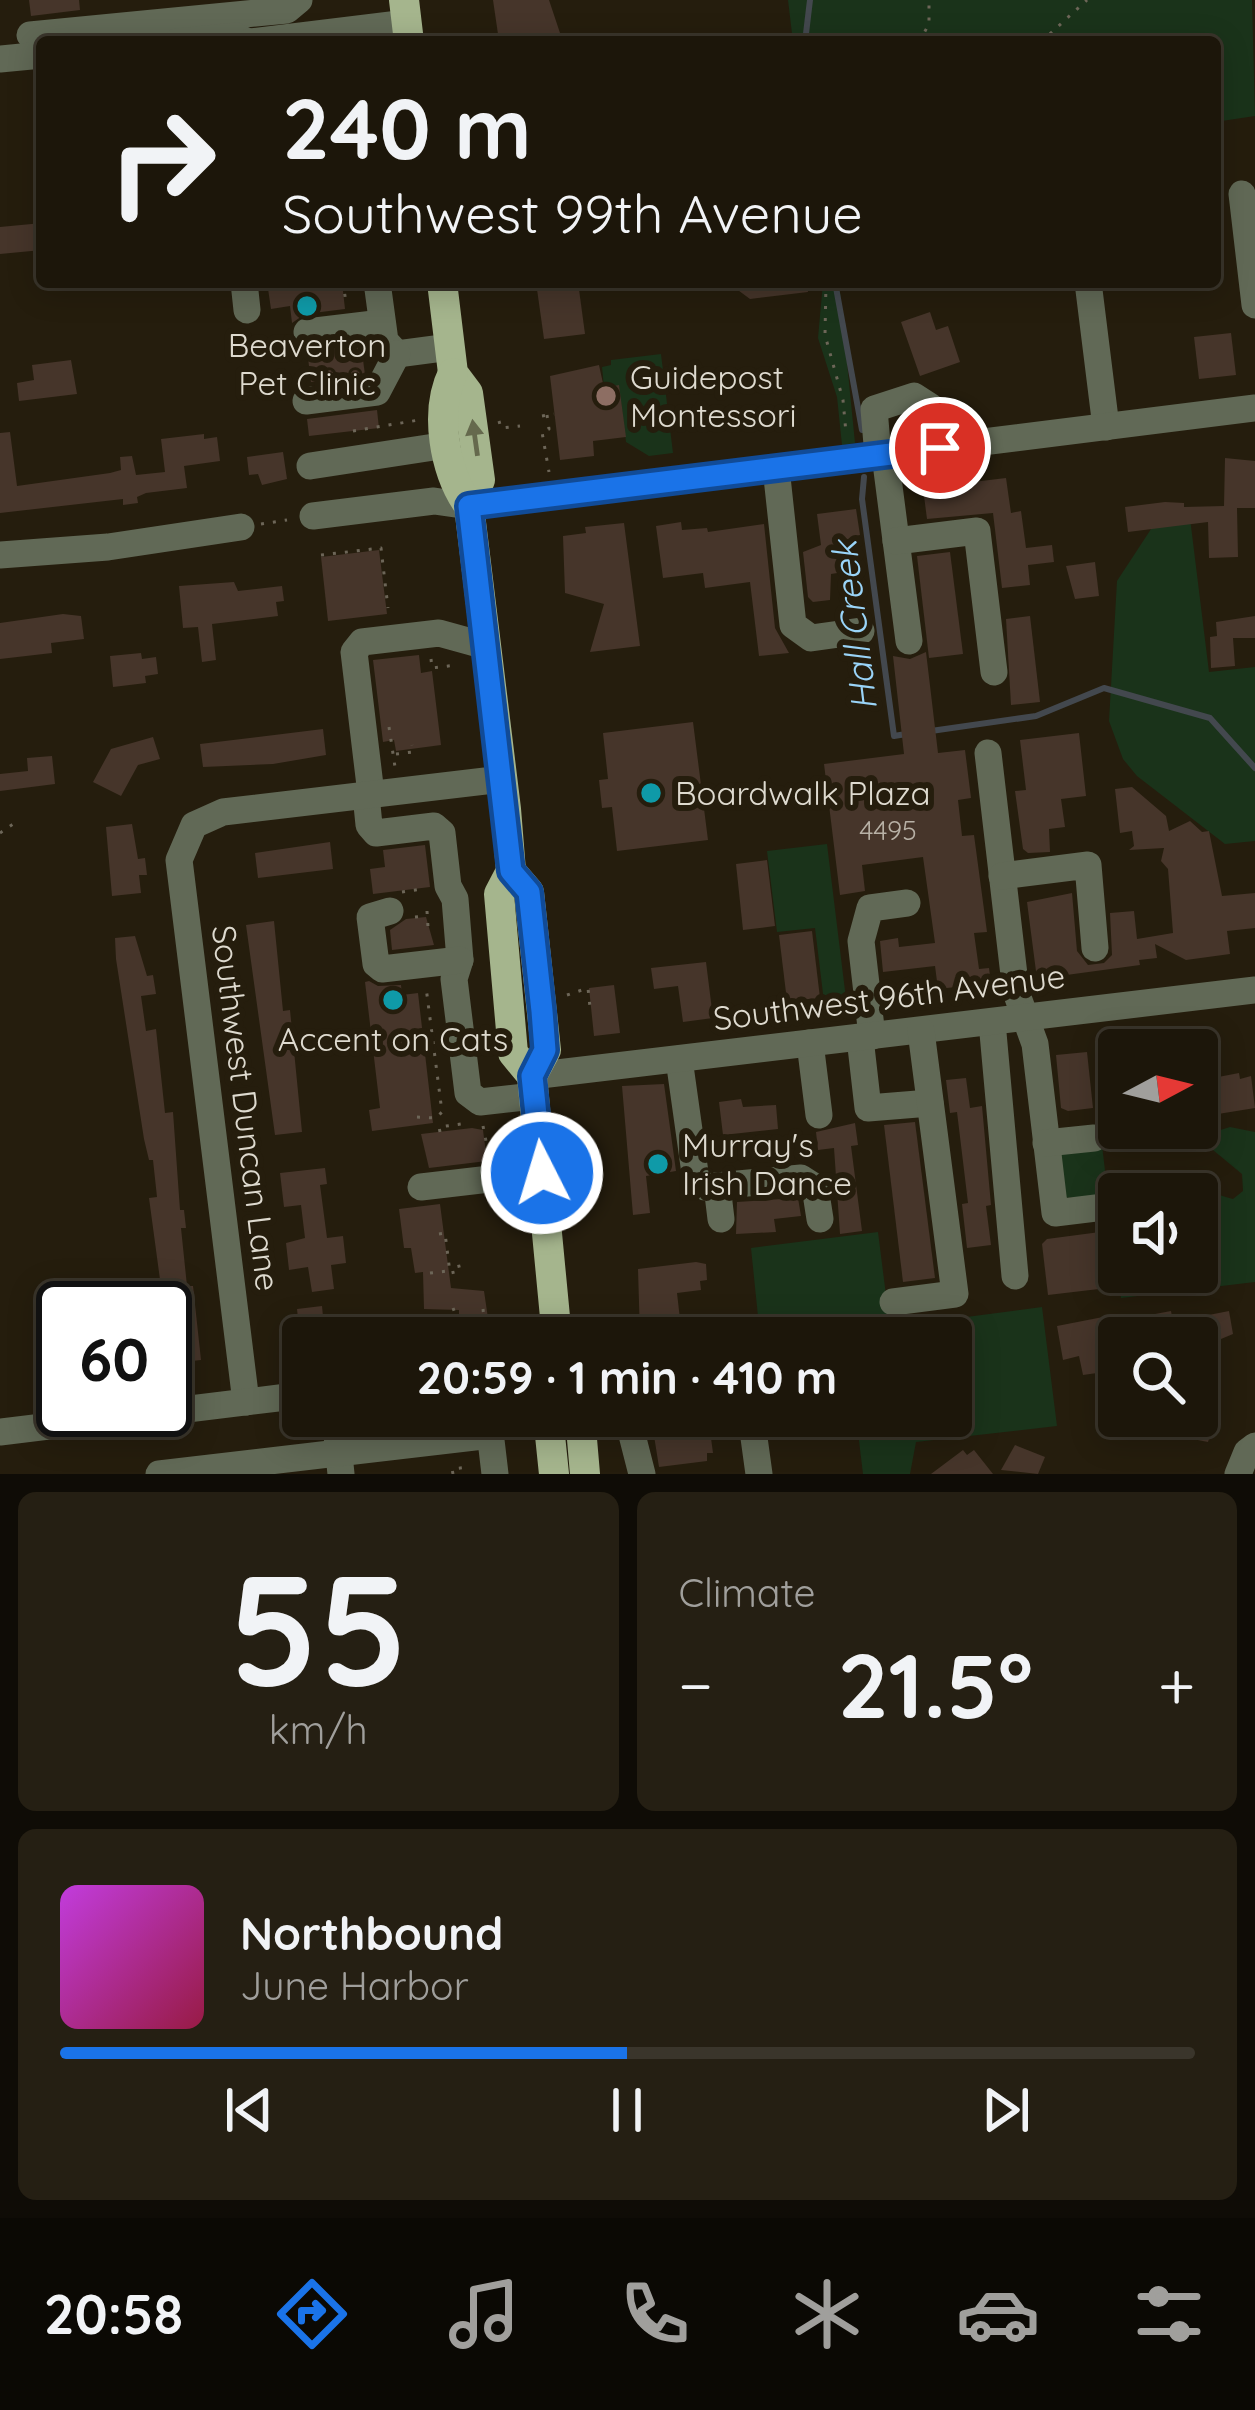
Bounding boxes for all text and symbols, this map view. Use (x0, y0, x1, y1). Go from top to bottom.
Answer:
text: 240 m (282, 75, 532, 180)
icon: right (84, 84, 240, 240)
text: Southwest 99th Avenue (282, 179, 863, 247)
marker: Beaverton Pet Clinic (294, 293, 320, 319)
place label: Beaverton Pet Clinic (228, 324, 386, 403)
place label: Guidepost Montessori (630, 356, 797, 435)
marker: Guidepost Montessori (593, 383, 619, 409)
pin (889, 397, 991, 499)
icon: arrive (907, 415, 973, 481)
one-way arrow (465, 419, 484, 456)
water label: Hall Creek (820, 536, 886, 713)
place label: Boardwalk Plaza (675, 772, 931, 813)
marker: Boardwalk Plaza (638, 780, 664, 806)
house number: 4495 (859, 813, 917, 847)
street label: Southwest Duncan Lane (204, 923, 289, 1293)
street label: Southwest 96th Avenue (711, 955, 1067, 1038)
marker: Accent on Cats (380, 987, 406, 1013)
place label: Accent on Cats (278, 1018, 508, 1059)
north arrow (1098, 1029, 1218, 1149)
map controls (1098, 1029, 1218, 1437)
position arrow (479, 1110, 605, 1236)
place label: Murray's Irish Dance (682, 1124, 852, 1203)
marker: Murray's Irish Dance (645, 1151, 671, 1177)
button: sound (1098, 1173, 1218, 1293)
speed limit sign: 60 (36, 1281, 192, 1437)
button: search (1098, 1317, 1218, 1437)
text: 20:59 · 1 min · 410 m (417, 1349, 837, 1405)
text: 55 (228, 1529, 408, 1724)
text: Climate (679, 1568, 816, 1617)
text: 21.5° (837, 1628, 1033, 1741)
text: − (679, 1643, 713, 1726)
text: + (1158, 1643, 1195, 1726)
text: km/h (269, 1705, 368, 1754)
text: Northbound (240, 1905, 503, 1961)
text: June Harbor (240, 1961, 469, 2010)
icon: previous (216, 2077, 282, 2143)
icon: pause (594, 2077, 660, 2143)
icon: next (973, 2077, 1039, 2143)
icon: directions (270, 2272, 354, 2356)
icon: music (442, 2272, 526, 2356)
icon: phone (613, 2272, 697, 2356)
icon: climate (785, 2272, 869, 2356)
icon: car (956, 2272, 1040, 2356)
icon: filters (1127, 2272, 1211, 2356)
text: 20:58 (44, 2280, 183, 2348)

